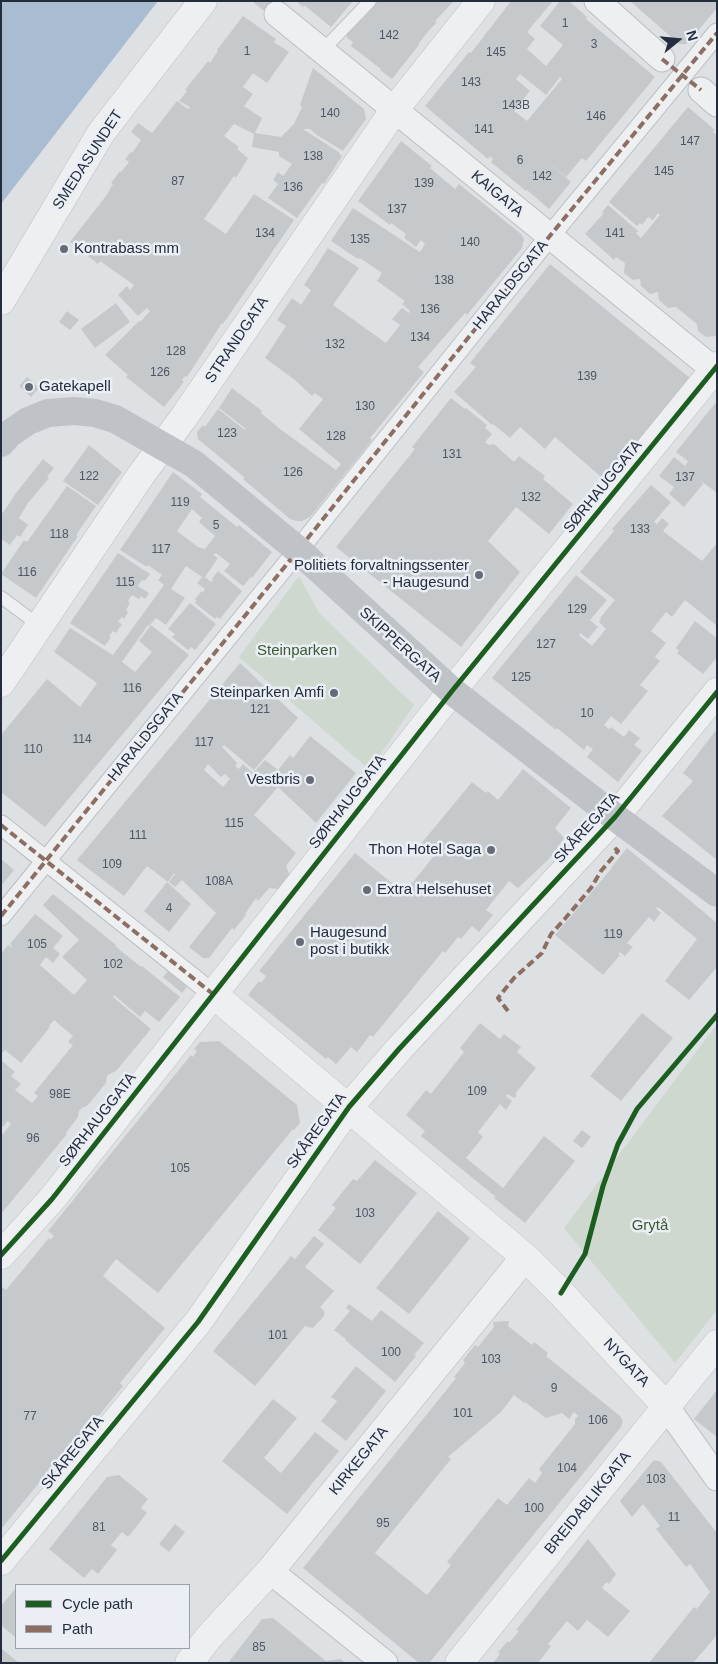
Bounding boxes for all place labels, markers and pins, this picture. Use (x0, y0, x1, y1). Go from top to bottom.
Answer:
place label: Kontrabass mm (74, 240, 179, 258)
marker: Kontrabass mm (58, 243, 70, 255)
place label: Gatekapell (39, 378, 111, 396)
marker: Gatekapell (23, 381, 35, 393)
place label: Politiets forvaltningssenter - Haugesund (294, 557, 469, 592)
marker: Politiets forvaltningssenter - Haugesund (473, 569, 485, 581)
place label: Steinparken Amfi (210, 684, 324, 702)
marker: Steinparken Amfi (328, 687, 340, 699)
place label: Vestbris (247, 771, 300, 789)
marker: Vestbris (304, 774, 316, 786)
place label: Thon Hotel Saga (368, 841, 481, 859)
marker: Thon Hotel Saga (485, 844, 497, 856)
place label: Extra Helsehuset (377, 881, 491, 899)
marker: Extra Helsehuset (361, 884, 373, 896)
place label: Haugesund post i butikk (310, 924, 389, 959)
marker: Haugesund post i butikk (294, 936, 306, 948)

